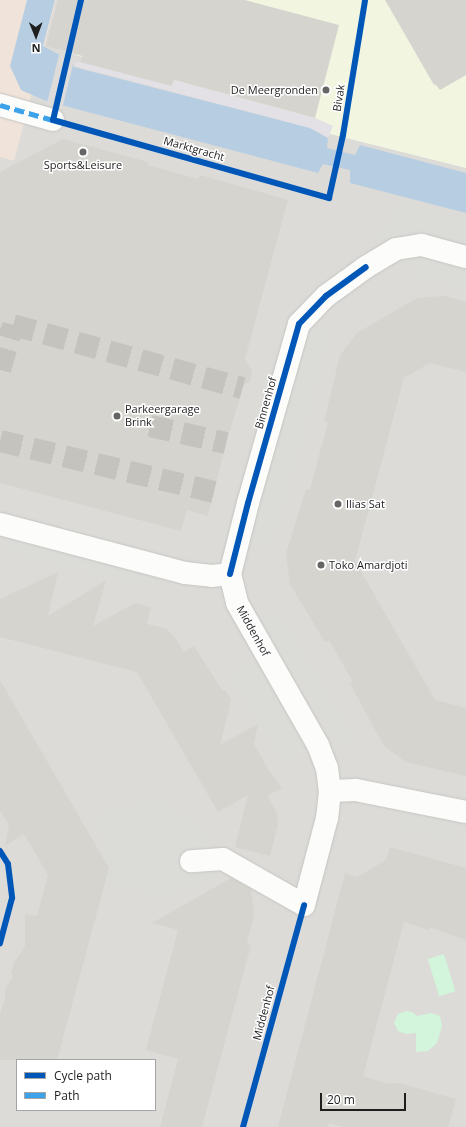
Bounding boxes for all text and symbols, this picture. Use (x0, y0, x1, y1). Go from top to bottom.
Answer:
north arrow (16, 16, 56, 56)
text: N (32, 41, 41, 56)
place label: De Meergronden (231, 83, 318, 97)
street label: Bivak (330, 84, 348, 112)
marker: De Meergronden (321, 85, 331, 95)
street label: Marktgracht (162, 134, 226, 164)
marker: Sports&Leisure (78, 147, 88, 157)
place label: Sports&Leisure (44, 158, 122, 172)
street label: Binnenhof (252, 376, 280, 430)
place label: Parkeergarage Brink (125, 403, 200, 429)
marker: Parkeergarage Brink (112, 411, 122, 421)
place label: Ilias Sat (346, 497, 385, 511)
marker: Ilias Sat (333, 499, 343, 509)
place label: Toko Amardjoti (329, 558, 407, 572)
marker: Toko Amardjoti (316, 560, 326, 570)
street label: Middenhof (234, 603, 272, 659)
street label: Middenhof (250, 984, 278, 1042)
legend (16, 1059, 156, 1111)
text: Cycle path (54, 1067, 112, 1084)
scale bar (322, 1085, 408, 1111)
text: Path (54, 1087, 80, 1104)
text: 20 m (327, 1091, 355, 1108)

